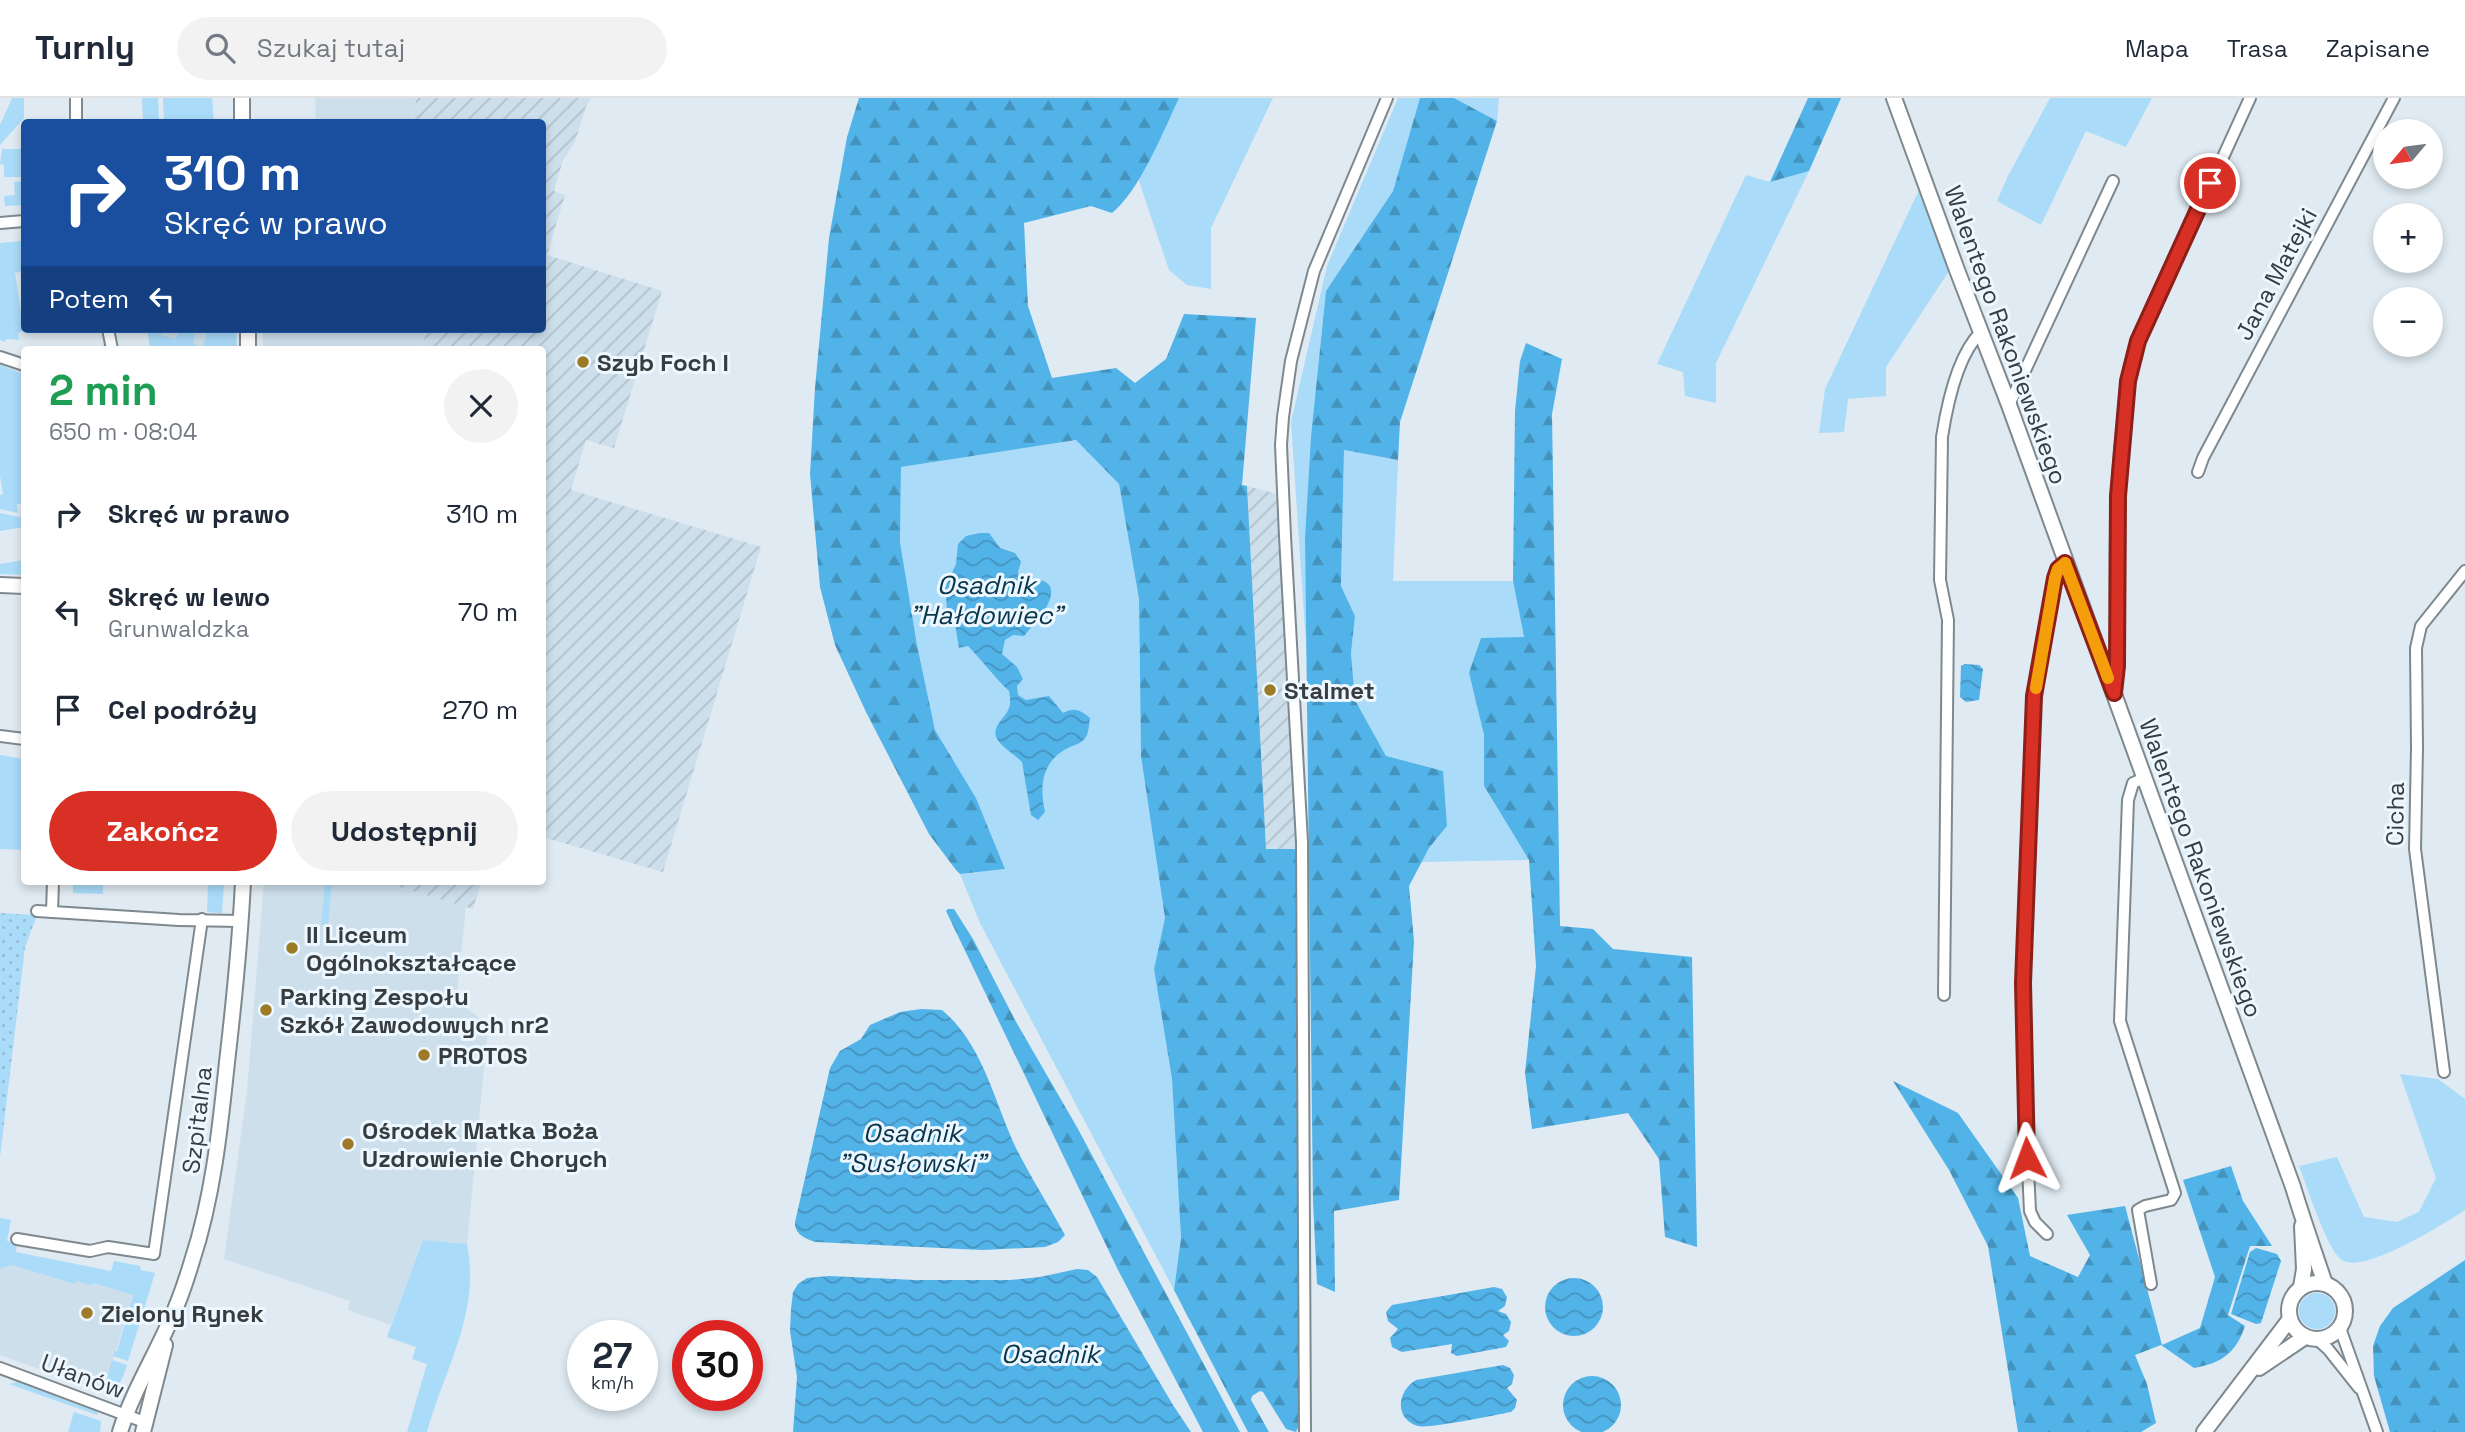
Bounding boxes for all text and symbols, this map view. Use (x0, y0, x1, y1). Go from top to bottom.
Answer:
search box (177, 17, 667, 80)
text: Turnly (35, 27, 135, 69)
icon: search (201, 29, 239, 67)
text: Szukaj tutaj (257, 31, 405, 65)
text: Mapa (2125, 33, 2189, 64)
text: Trasa (2227, 33, 2288, 64)
text: Zapisane (2326, 33, 2430, 64)
north arrow (2373, 119, 2443, 189)
map controls (2373, 119, 2443, 357)
text: 310 m (164, 142, 301, 204)
icon: right (49, 147, 140, 238)
pin (2180, 153, 2240, 213)
icon: arrive (2191, 164, 2229, 202)
street label: Walentego Rakoniewskiego (1937, 181, 2075, 489)
text: Skręć w prawo (164, 203, 388, 243)
street label: Jana Matejki (2228, 203, 2324, 345)
button: + (2373, 203, 2443, 273)
icon: left (143, 280, 181, 318)
text: Potem (49, 282, 129, 316)
button: − (2373, 287, 2443, 357)
place label: Szyb Foch I (597, 347, 729, 378)
marker: Szyb Foch I (575, 354, 591, 370)
text: 2 min (49, 364, 158, 417)
button: close (444, 369, 518, 443)
text: 650 m · 08:04 (49, 417, 197, 447)
icon: right (49, 495, 87, 533)
text: Skręć w prawo (108, 497, 290, 531)
text: 310 m (446, 497, 518, 531)
water label: Osadnik "Hałdowiec" (909, 568, 1066, 632)
text: Skręć w lewo (108, 580, 270, 614)
icon: left (49, 593, 87, 631)
text: 70 m (458, 595, 518, 629)
text: Grunwaldzka (108, 614, 249, 644)
place label: Stalmet (1284, 675, 1375, 706)
marker: Stalmet (1262, 682, 1278, 698)
icon: arrive (49, 691, 87, 729)
text: Cel podróży (108, 693, 257, 727)
text: 270 m (442, 693, 518, 727)
street label: Walentego Rakoniewskiego (2132, 714, 2270, 1022)
street label: Cicha (2379, 781, 2411, 846)
button: Zakończ (49, 791, 277, 871)
button: Udostępnij (291, 791, 518, 871)
place label: II Liceum Ogólnokształcące (306, 919, 517, 978)
marker: II Liceum Ogólnokształcące (284, 940, 300, 956)
place label: Parking Zespołu Szkół Zawodowych nr2 (280, 981, 549, 1040)
marker: Parking Zespołu Szkół Zawodowych nr2 (258, 1002, 274, 1018)
place label: PROTOS (438, 1040, 527, 1071)
marker: PROTOS (416, 1047, 432, 1063)
street label: Szpitalna (175, 1064, 219, 1175)
place label: Ośrodek Matka Boża Uzdrowienie Chorych (362, 1115, 608, 1174)
water label: Osadnik "Susłowski" (838, 1116, 989, 1180)
position arrow (1990, 1121, 2064, 1195)
marker: Ośrodek Matka Boża Uzdrowienie Chorych (340, 1136, 356, 1152)
place label: Zielony Rynek (101, 1298, 264, 1329)
marker: Zielony Rynek (79, 1305, 95, 1321)
speed limit sign: 30 (672, 1320, 763, 1411)
text: 27 (593, 1334, 632, 1378)
water label: Osadnik (1001, 1337, 1102, 1371)
street label: Ułanów (37, 1347, 129, 1405)
text: km/h (591, 1371, 634, 1394)

